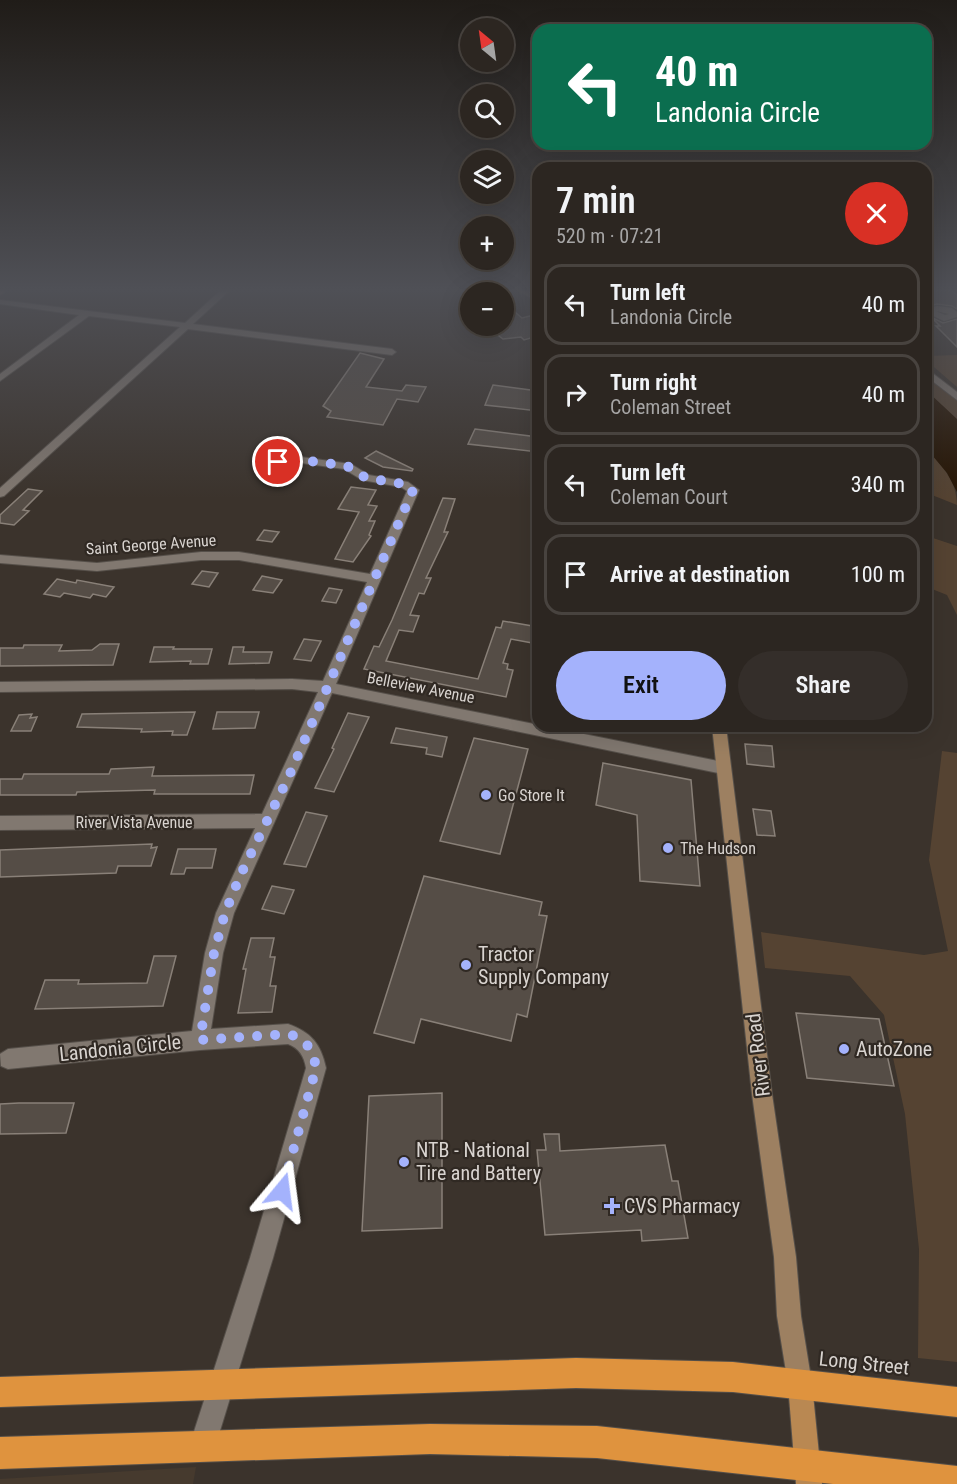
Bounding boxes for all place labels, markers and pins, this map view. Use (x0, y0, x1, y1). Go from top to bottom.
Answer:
pin (252, 436, 303, 487)
place label: Go Store It (498, 786, 565, 805)
marker: Go Store It (479, 788, 493, 802)
place label: The Hudson (680, 839, 756, 858)
marker: The Hudson (661, 841, 675, 855)
place label: Tractor Supply Company (478, 942, 609, 989)
marker: Tractor Supply Company (459, 958, 473, 972)
place label: AutoZone (856, 1037, 932, 1061)
marker: AutoZone (837, 1042, 851, 1056)
place label: NTB - National Tire and Battery (416, 1138, 541, 1185)
marker: NTB - National Tire and Battery (397, 1155, 411, 1169)
place label: CVS Pharmacy (624, 1194, 740, 1218)
marker: CVS Pharmacy (605, 1199, 619, 1213)

